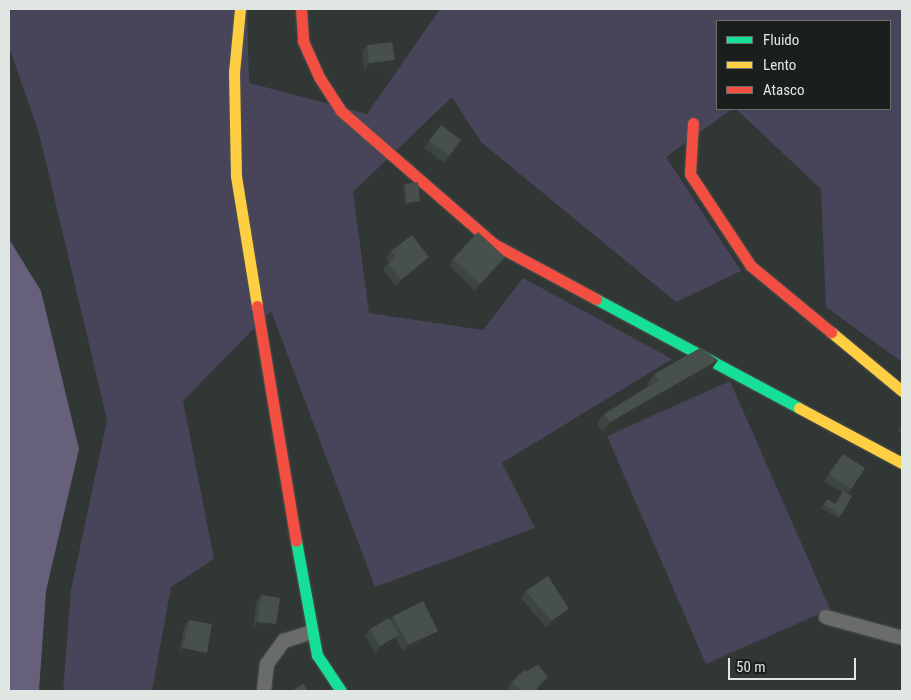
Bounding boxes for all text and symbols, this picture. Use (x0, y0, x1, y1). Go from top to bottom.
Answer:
legend (716, 20, 891, 110)
text: Fluido (763, 31, 799, 49)
text: Lento (763, 56, 796, 74)
text: Atasco (763, 81, 804, 99)
scale bar (731, 648, 858, 680)
text: 50 m (736, 658, 766, 676)

